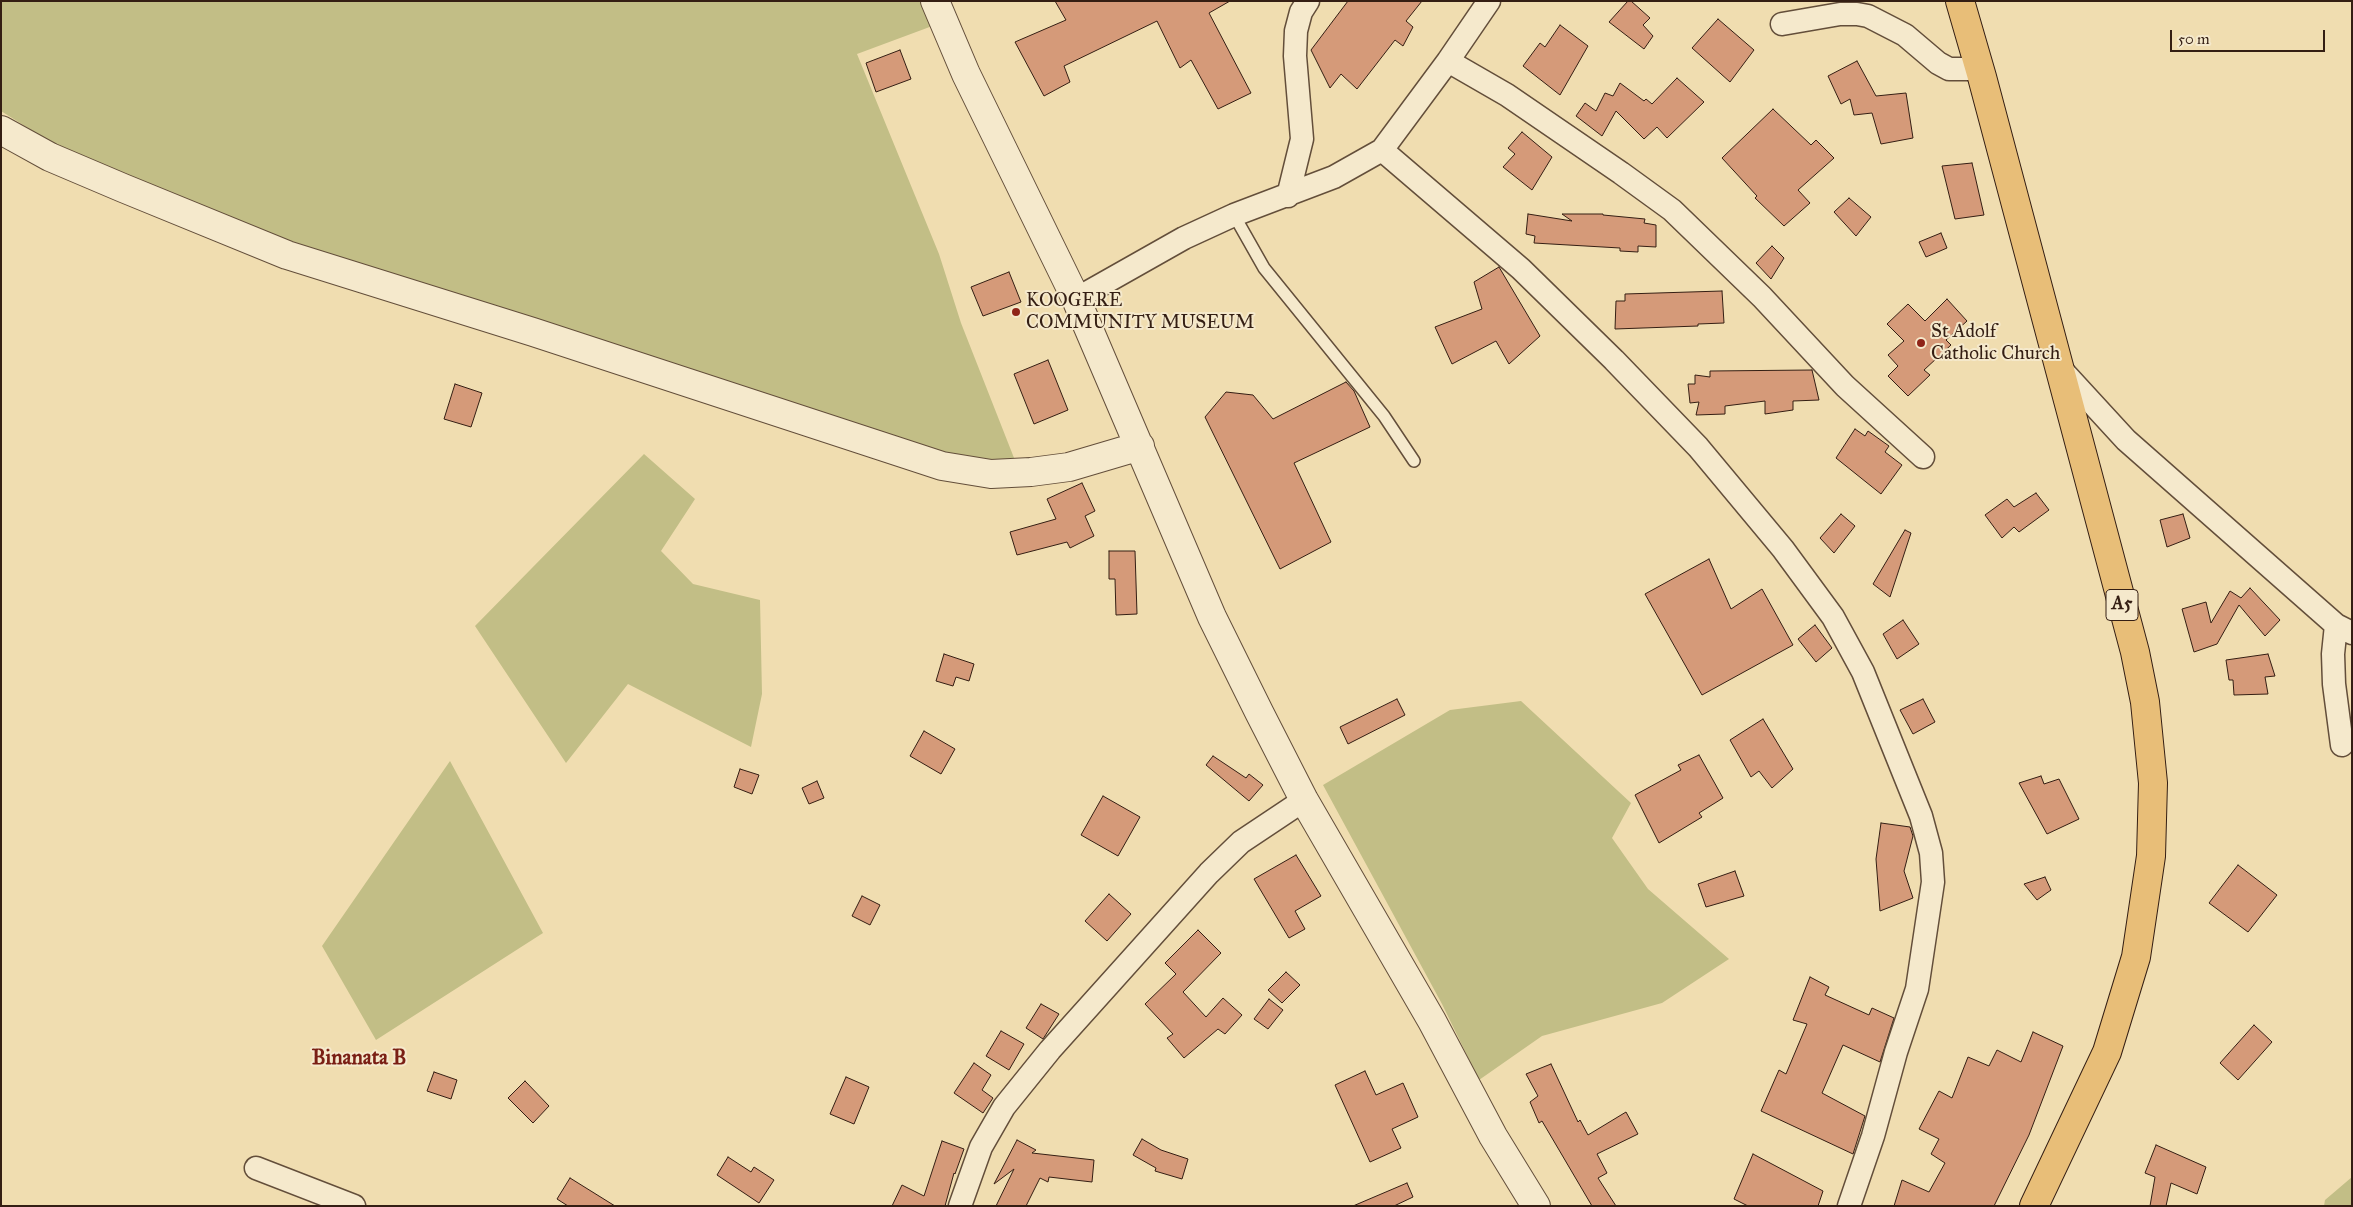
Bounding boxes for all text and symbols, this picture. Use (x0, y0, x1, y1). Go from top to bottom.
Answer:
scale bar (2173, 20, 2328, 52)
text: 50 m (2178, 30, 2210, 48)
place label: KOOGERE COMMUNITY MUSEUM (1026, 290, 1254, 334)
marker: KOOGERE COMMUNITY MUSEUM (1010, 306, 1022, 318)
place label: St Adolf Catholic Church (1931, 321, 2060, 365)
marker: St Adolf Catholic Church (1915, 337, 1927, 349)
road number: A5 (2106, 590, 2138, 620)
district label: Binanata B (312, 1046, 406, 1072)

